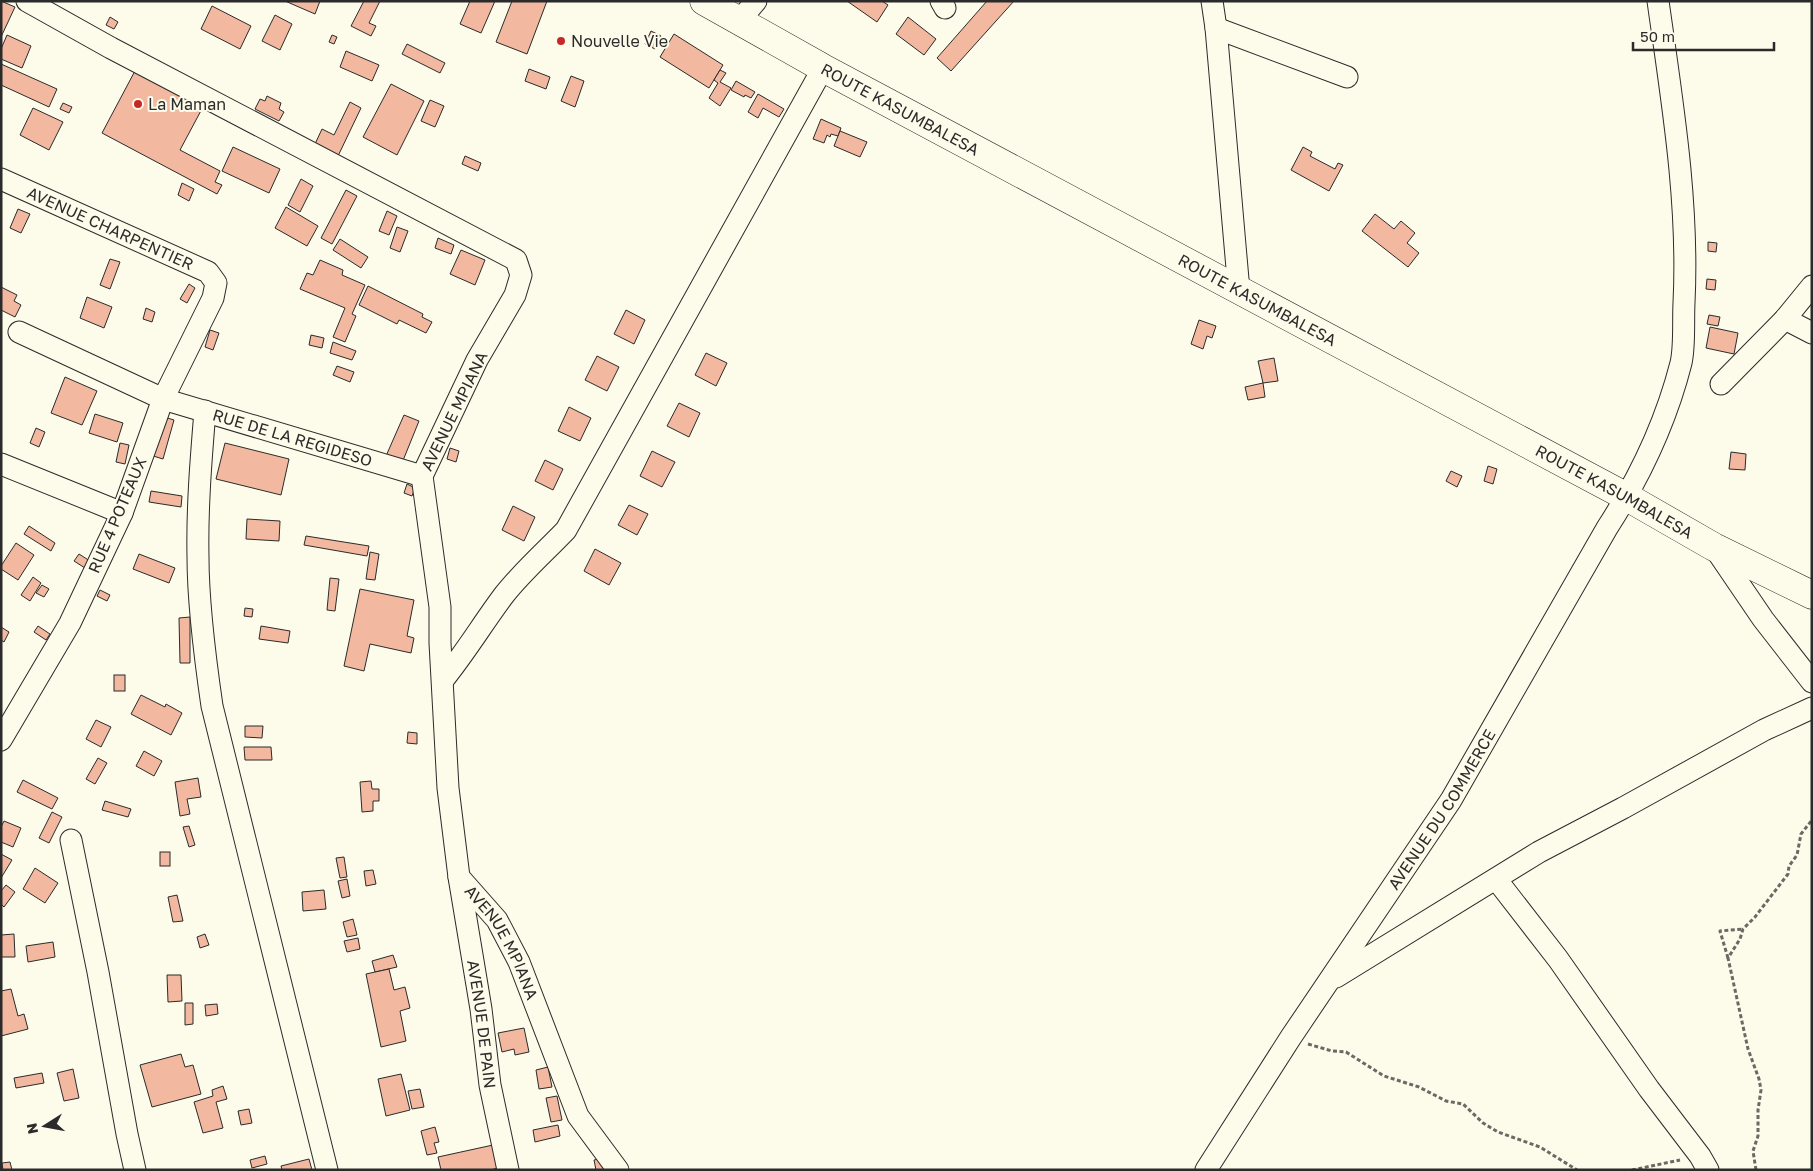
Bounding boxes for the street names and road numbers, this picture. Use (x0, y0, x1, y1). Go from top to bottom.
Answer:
street label: ROUTE KASUMBALESA (818, 59, 983, 160)
street label: AVENUE CHARPENTIER (24, 182, 197, 274)
street label: ROUTE KASUMBALESA (1175, 249, 1340, 350)
street label: AVENUE MPIANA (416, 348, 492, 474)
street label: RUE DE LA REGIDESO (210, 404, 375, 471)
street label: ROUTE KASUMBALESA (1532, 440, 1697, 543)
street label: RUE 4 POTEAUX (84, 454, 151, 576)
street label: AVENUE DU COMMERCE (1384, 725, 1500, 893)
street label: AVENUE MPIANA (461, 881, 543, 1003)
street label: AVENUE DE PAIN (463, 958, 500, 1090)

